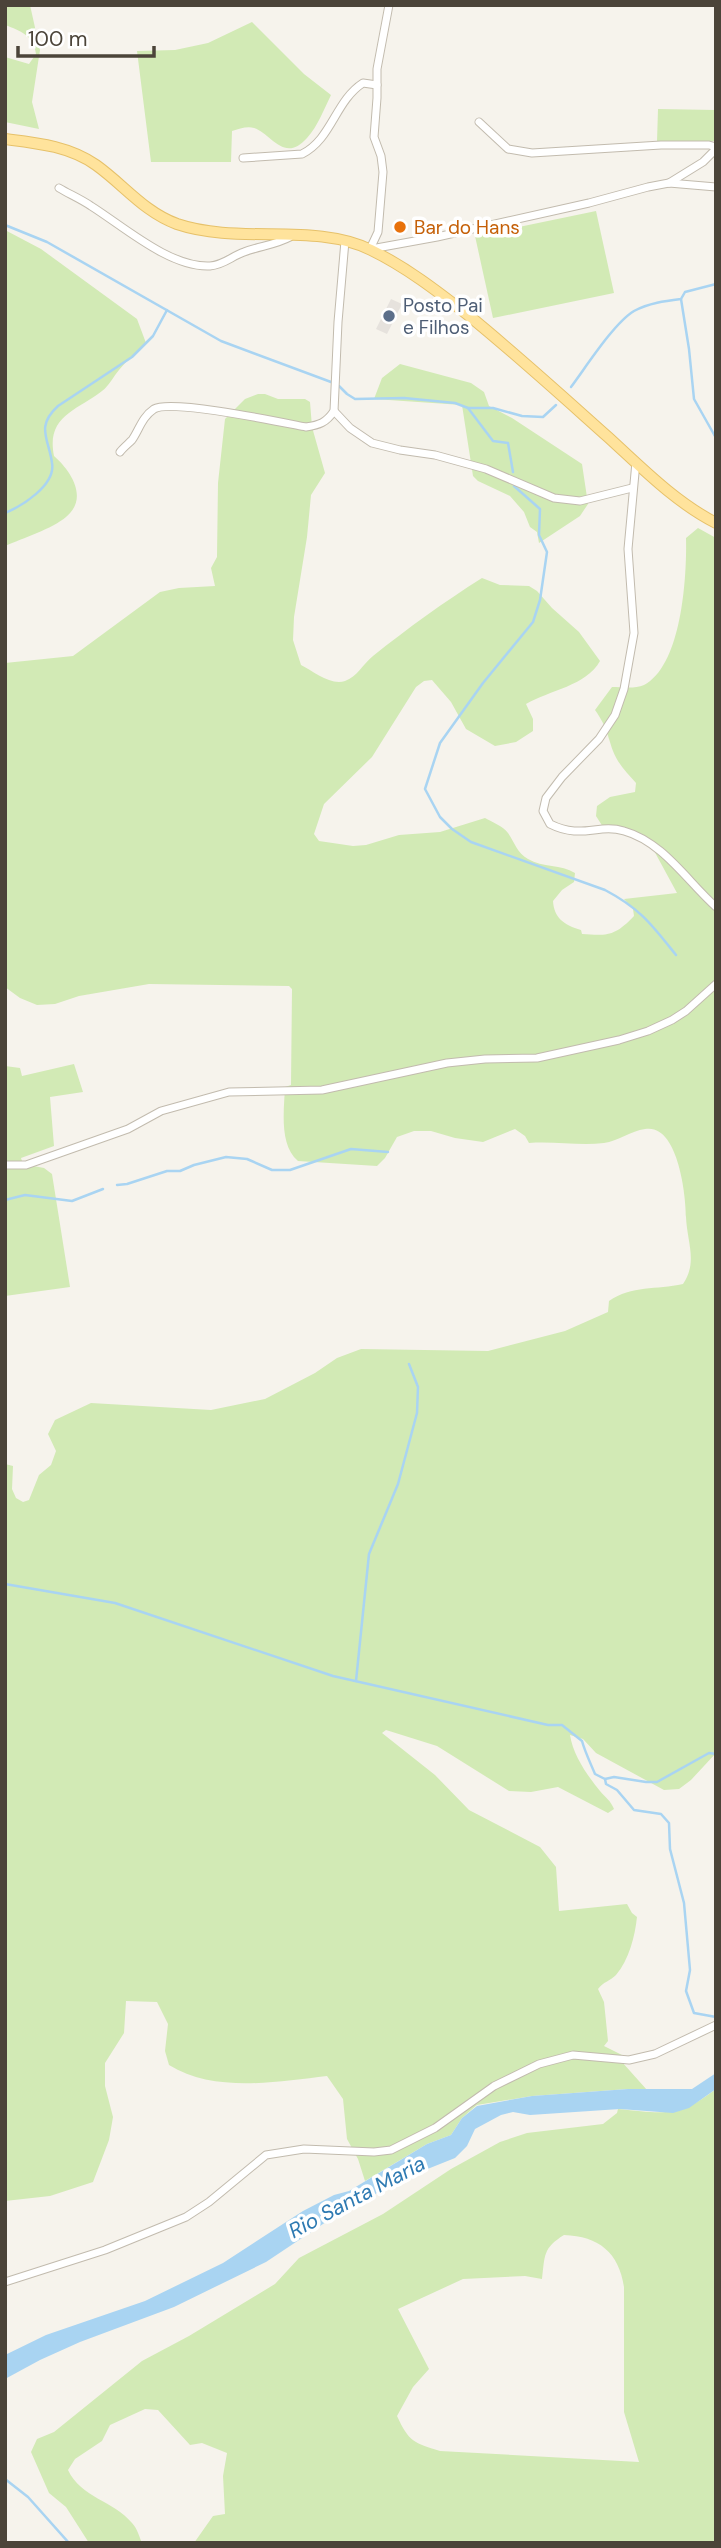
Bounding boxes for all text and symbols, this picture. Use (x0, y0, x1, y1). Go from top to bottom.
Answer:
scale bar (18, 14, 154, 58)
text: 100 m (28, 25, 88, 53)
place label: Bar do Hans (414, 215, 520, 240)
marker: Bar do Hans (392, 219, 408, 235)
place label: Posto Pai e Filhos (403, 293, 483, 340)
marker: Posto Pai e Filhos (381, 308, 397, 324)
water label: Rio Santa Maria (284, 2149, 430, 2245)

